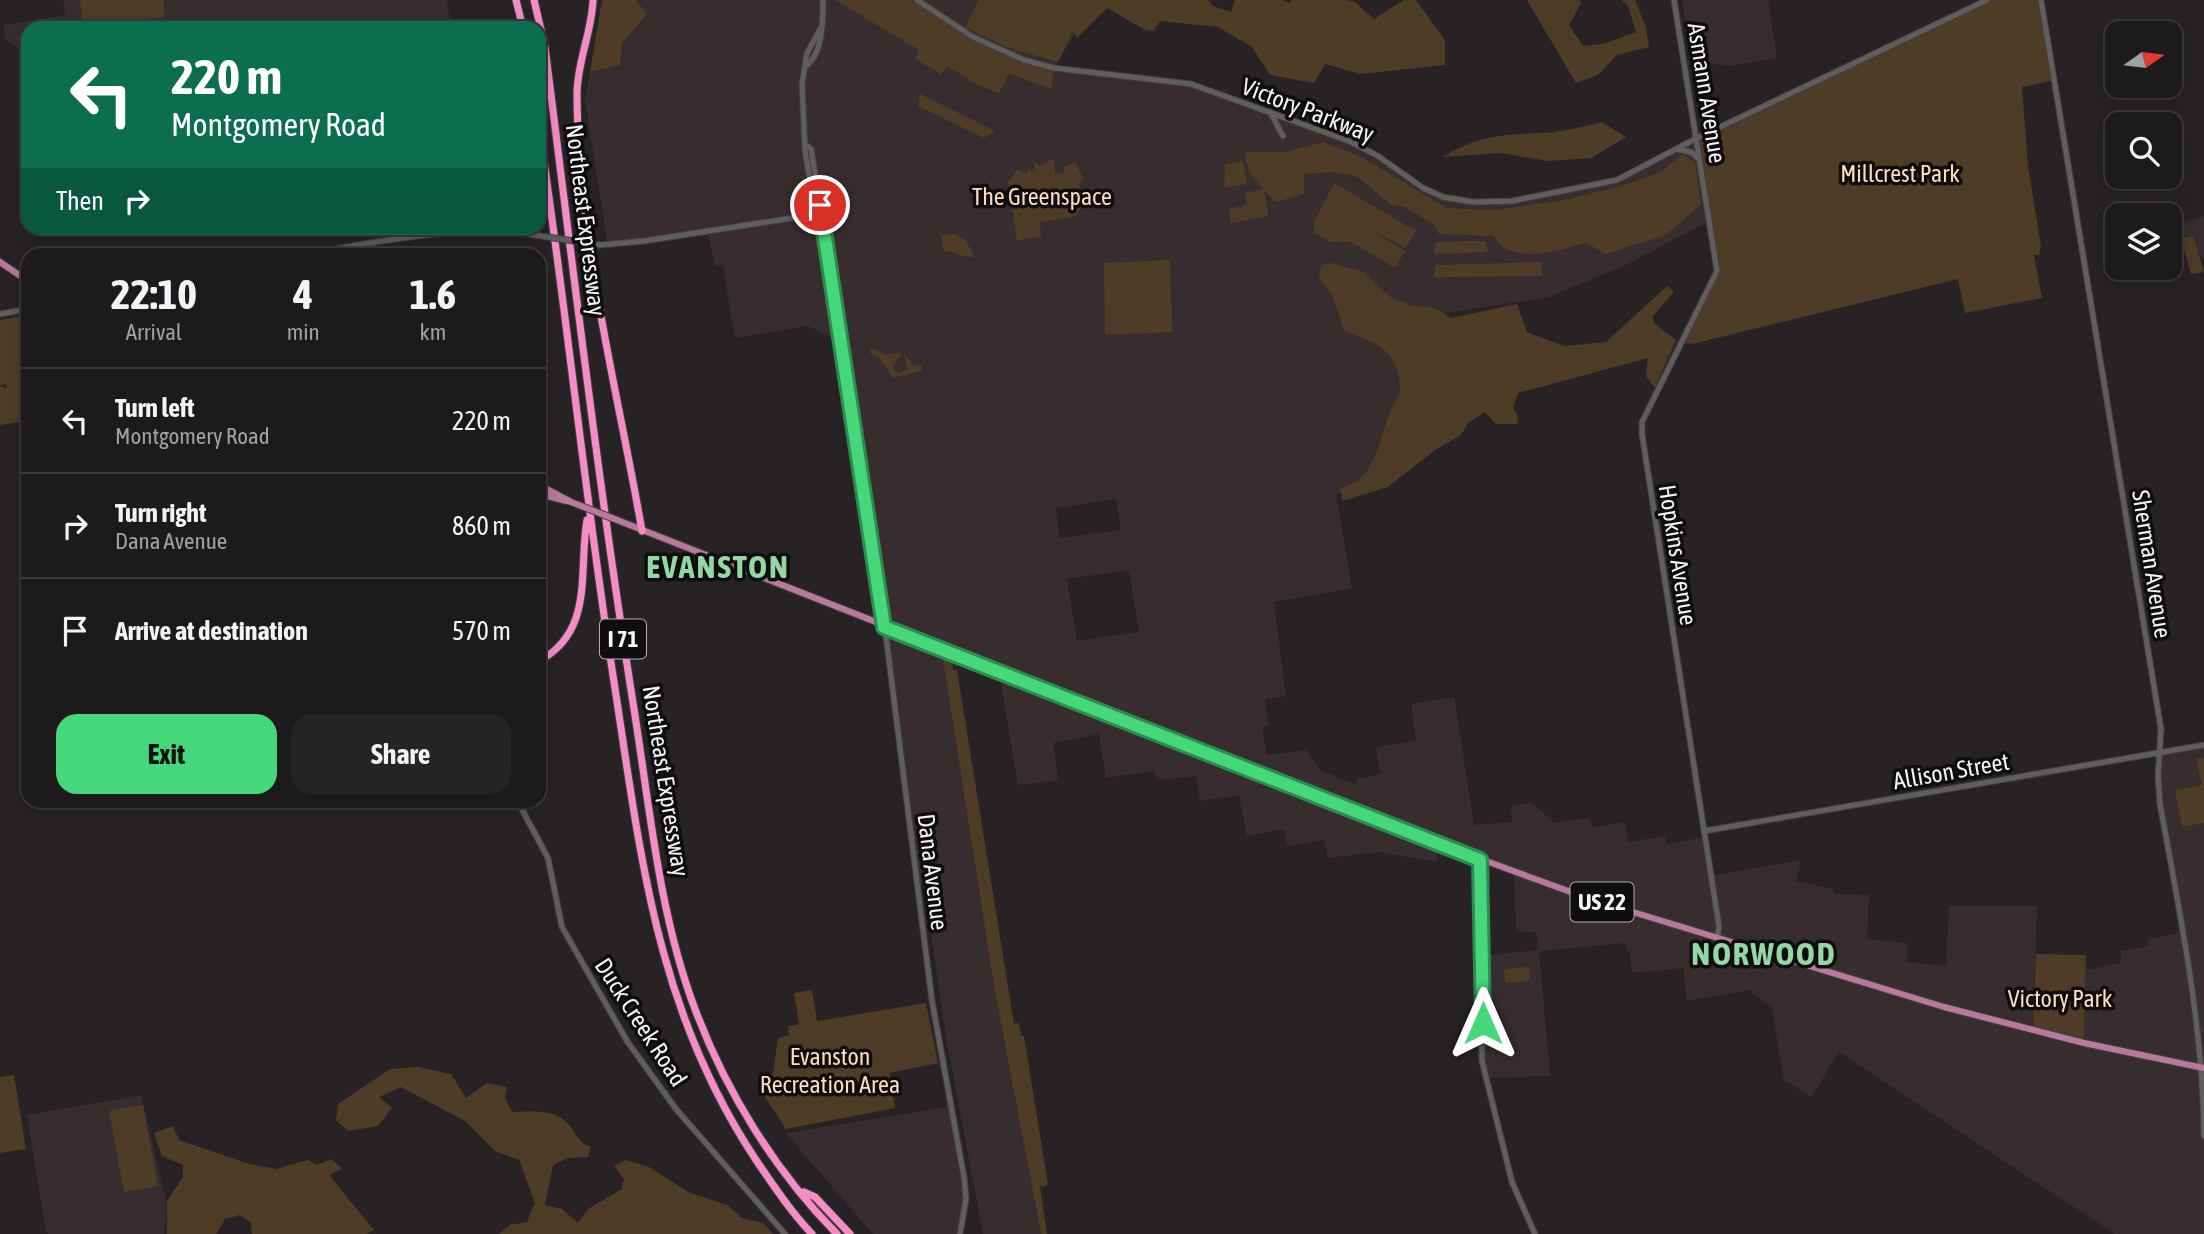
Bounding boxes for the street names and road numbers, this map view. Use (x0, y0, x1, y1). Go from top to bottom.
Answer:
street label: Asmann Avenue (1683, 21, 1731, 165)
street label: Victory Parkway (1238, 72, 1378, 148)
street label: Northeast Expressway (561, 123, 611, 317)
street label: Hopkins Avenue (1654, 483, 1702, 627)
street label: Sherman Avenue (2127, 488, 2177, 640)
road number: I 71 (600, 620, 646, 659)
street label: Northeast Expressway (638, 684, 694, 878)
street label: Allison Street (1891, 748, 2011, 794)
street label: Dana Avenue (912, 812, 954, 932)
road number: US 22 (1570, 882, 1634, 922)
street label: Duck Creek Road (590, 953, 692, 1091)

